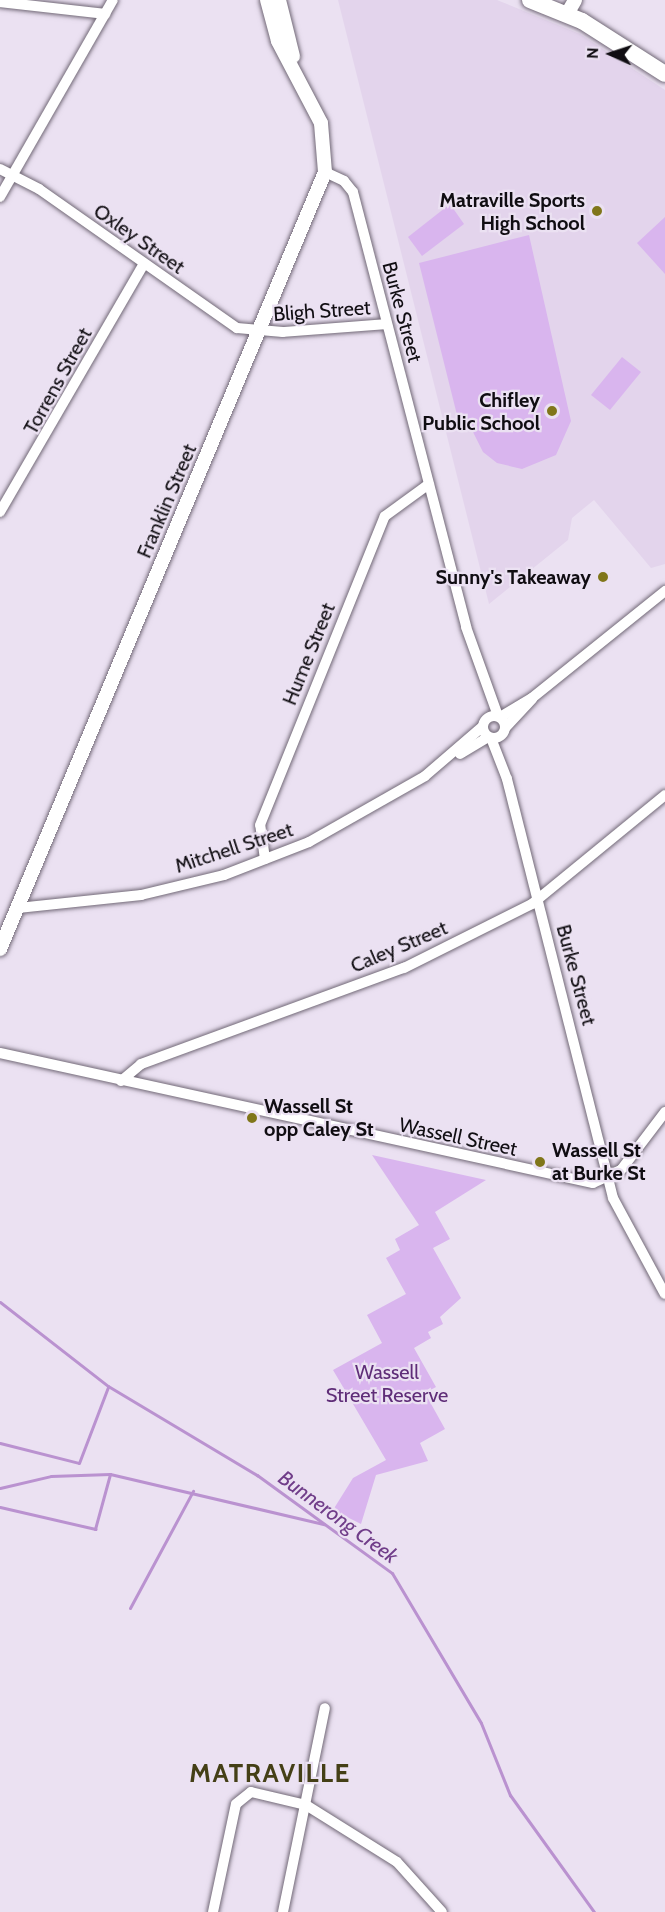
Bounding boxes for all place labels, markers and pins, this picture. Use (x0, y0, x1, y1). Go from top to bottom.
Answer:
place label: Matraville Sports High School (440, 188, 585, 235)
marker: Matraville Sports High School (590, 204, 604, 218)
place label: Chifley Public School (422, 388, 540, 435)
marker: Chifley Public School (545, 404, 559, 418)
place label: Sunny's Takeaway (436, 565, 591, 589)
marker: Sunny's Takeaway (596, 570, 610, 584)
place label: Wassell St opp Caley St (264, 1094, 374, 1141)
marker: Wassell St opp Caley St (245, 1111, 259, 1125)
place label: Wassell St at Burke St (552, 1138, 646, 1185)
marker: Wassell St at Burke St (533, 1155, 547, 1169)

